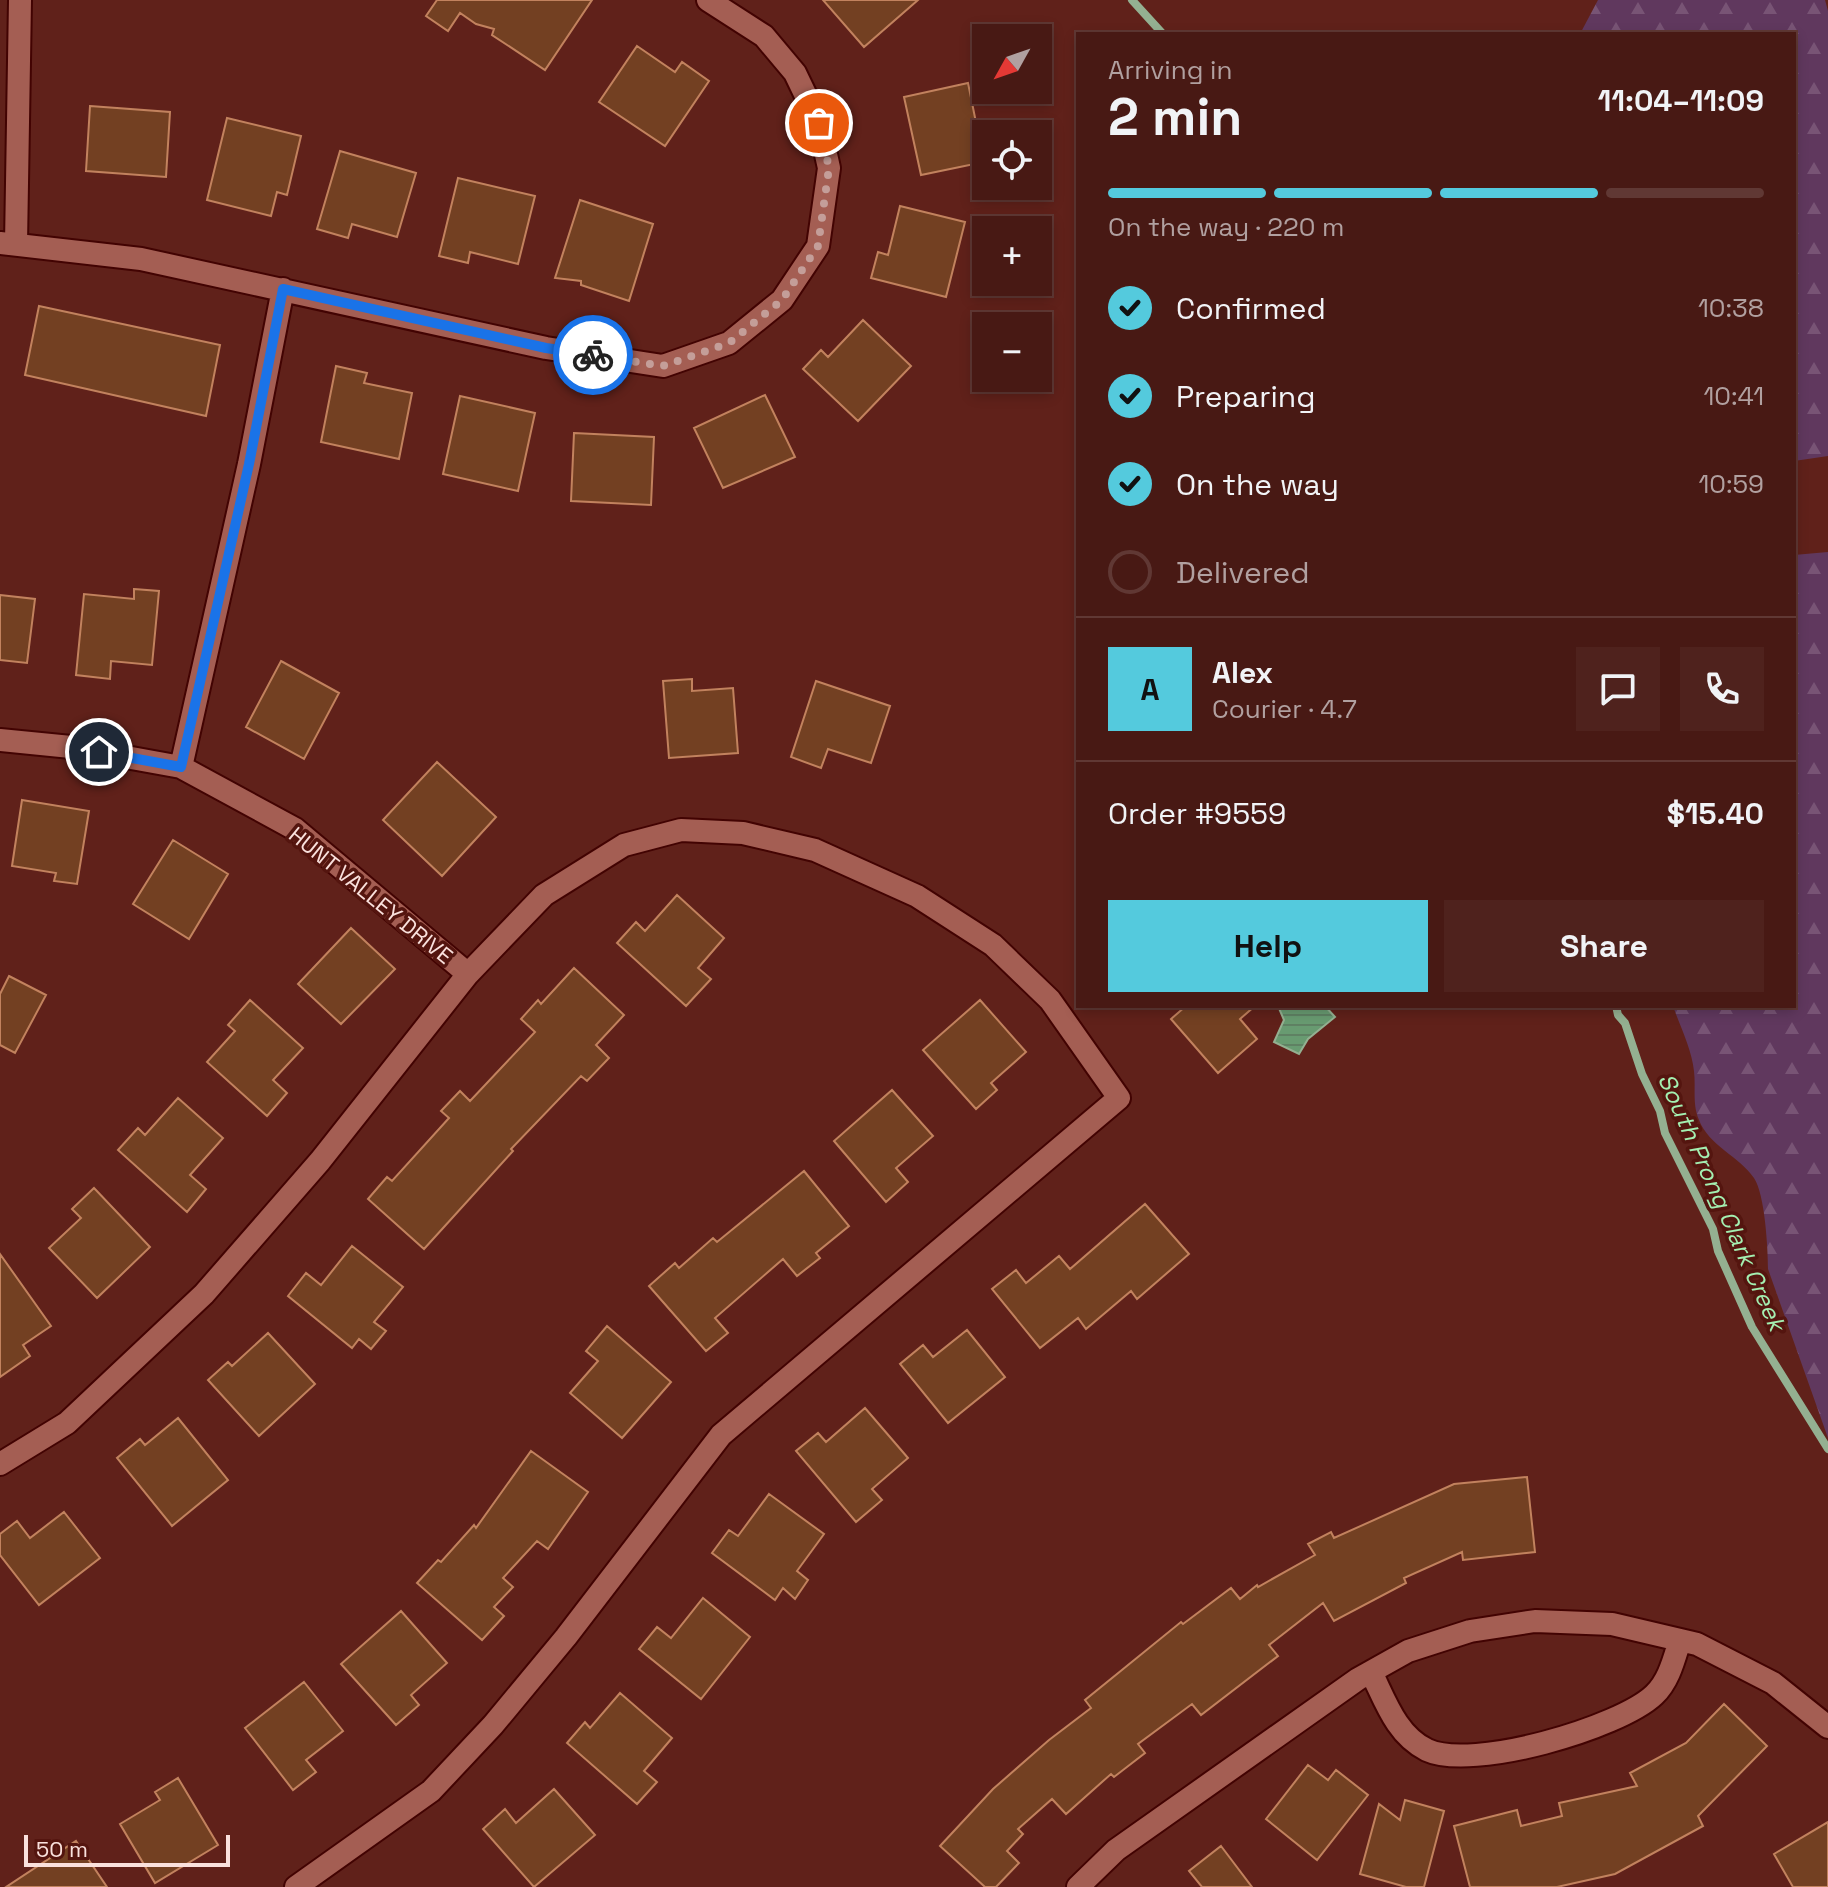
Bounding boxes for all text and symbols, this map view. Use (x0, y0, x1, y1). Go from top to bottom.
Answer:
north arrow (972, 24, 1052, 104)
map controls (972, 24, 1052, 392)
text: Arriving in (1108, 53, 1232, 87)
text: 11:04–11:09 (1598, 81, 1764, 120)
text: 2 min (1108, 84, 1242, 150)
pin (785, 89, 853, 157)
icon: bag (797, 101, 841, 145)
button: locate (972, 120, 1052, 200)
text: On the way · 220 m (1108, 210, 1344, 244)
button: + (972, 216, 1052, 296)
icon: check (1108, 286, 1152, 330)
text: Confirmed (1176, 289, 1326, 328)
text: 10:38 (1698, 291, 1764, 325)
button: − (972, 312, 1052, 392)
courier (553, 315, 633, 395)
icon: bike (571, 333, 615, 377)
icon: check (1108, 374, 1152, 418)
text: Preparing (1176, 377, 1315, 416)
text: 10:41 (1703, 379, 1764, 413)
icon: check (1108, 462, 1152, 506)
text: On the way (1176, 465, 1339, 504)
text: 10:59 (1698, 467, 1764, 501)
text: Delivered (1176, 553, 1310, 592)
button: chat (1576, 647, 1660, 731)
button: phone (1680, 647, 1764, 731)
text: Alex (1212, 653, 1273, 692)
text: A (1140, 670, 1160, 709)
text: Courier · 4.7 (1212, 692, 1357, 726)
pin (65, 718, 133, 786)
icon: home (77, 730, 121, 774)
text: Order #9559 (1108, 794, 1286, 833)
text: $15.40 (1667, 794, 1764, 833)
street label: HUNT VALLEY DRIVE (283, 820, 459, 970)
button: Help (1108, 900, 1428, 992)
button: Share (1444, 900, 1764, 992)
water label: South Prong Clark Creek (1651, 1068, 1794, 1339)
scale bar (24, 1831, 230, 1867)
text: 50 m (36, 1835, 88, 1863)

